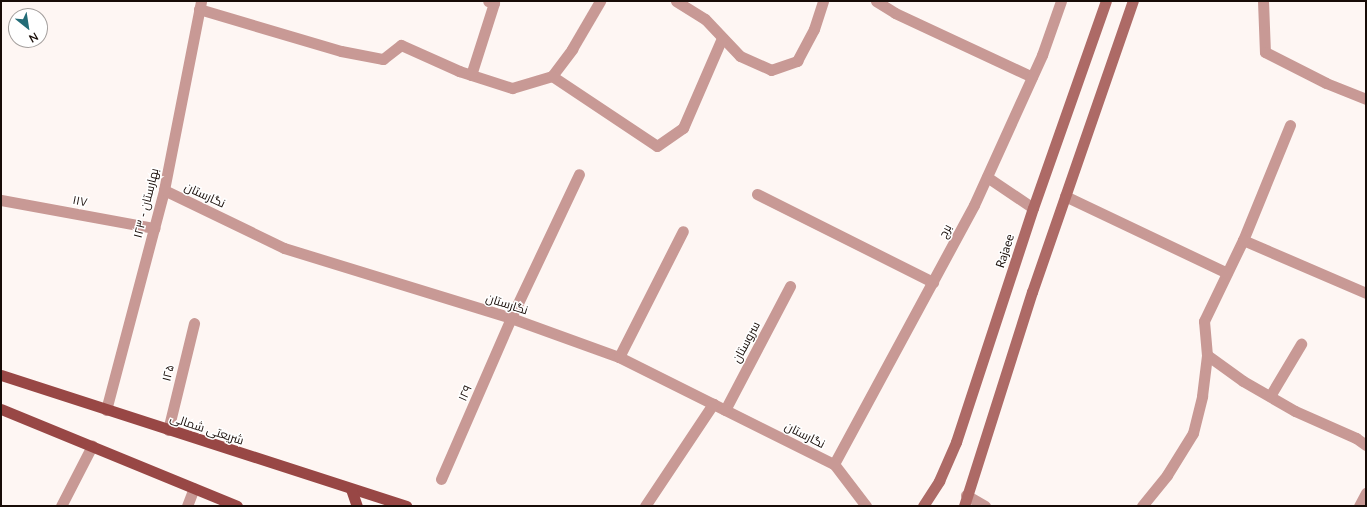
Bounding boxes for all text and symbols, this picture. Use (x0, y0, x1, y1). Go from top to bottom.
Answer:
north arrow (8, 8, 48, 48)
text: N (27, 30, 41, 46)
street label: بهارستان - ۱۲۳ (130, 167, 162, 239)
street label: نگارستان (182, 179, 228, 211)
street label: ۱۱۷ (71, 193, 89, 209)
street label: برج (935, 222, 955, 240)
street label: Rajaee (993, 232, 1017, 270)
street label: نگارستان (484, 290, 530, 318)
street label: سروستان (729, 319, 763, 365)
street label: ۱۲۵ (159, 363, 177, 383)
street label: ۱۲۹ (455, 383, 475, 403)
street label: شریعتی شمالی (168, 410, 246, 448)
street label: نگارستان (782, 419, 828, 451)

